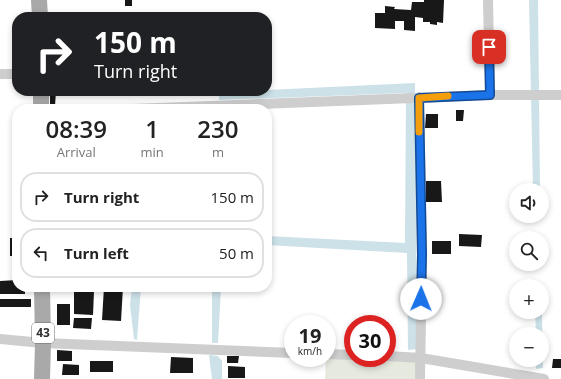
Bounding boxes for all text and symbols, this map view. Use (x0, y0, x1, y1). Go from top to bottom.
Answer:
text: 150 m (94, 23, 177, 61)
icon: right (28, 28, 80, 80)
pin (472, 30, 506, 64)
icon: arrive (478, 36, 500, 58)
text: Turn right (94, 59, 177, 83)
text: 08:39 (46, 112, 107, 145)
text: 1 (145, 112, 159, 145)
text: 230 (197, 112, 238, 145)
text: Arrival (57, 143, 96, 161)
text: min (141, 143, 164, 161)
text: m (212, 143, 224, 161)
map controls (509, 183, 549, 367)
button: sound (509, 183, 549, 223)
icon: right (30, 186, 52, 208)
text: Turn right (64, 187, 139, 207)
text: 150 m (210, 187, 254, 207)
button: search (509, 231, 549, 271)
icon: left (30, 242, 52, 264)
text: Turn left (64, 243, 129, 263)
text: 50 m (219, 243, 254, 263)
position arrow (400, 278, 442, 320)
button: + (509, 279, 549, 319)
speed limit sign: 30 (344, 315, 396, 367)
text: 19 (299, 322, 321, 349)
road number: 43 (32, 323, 54, 343)
button: − (509, 327, 549, 367)
text: km/h (298, 344, 322, 358)

